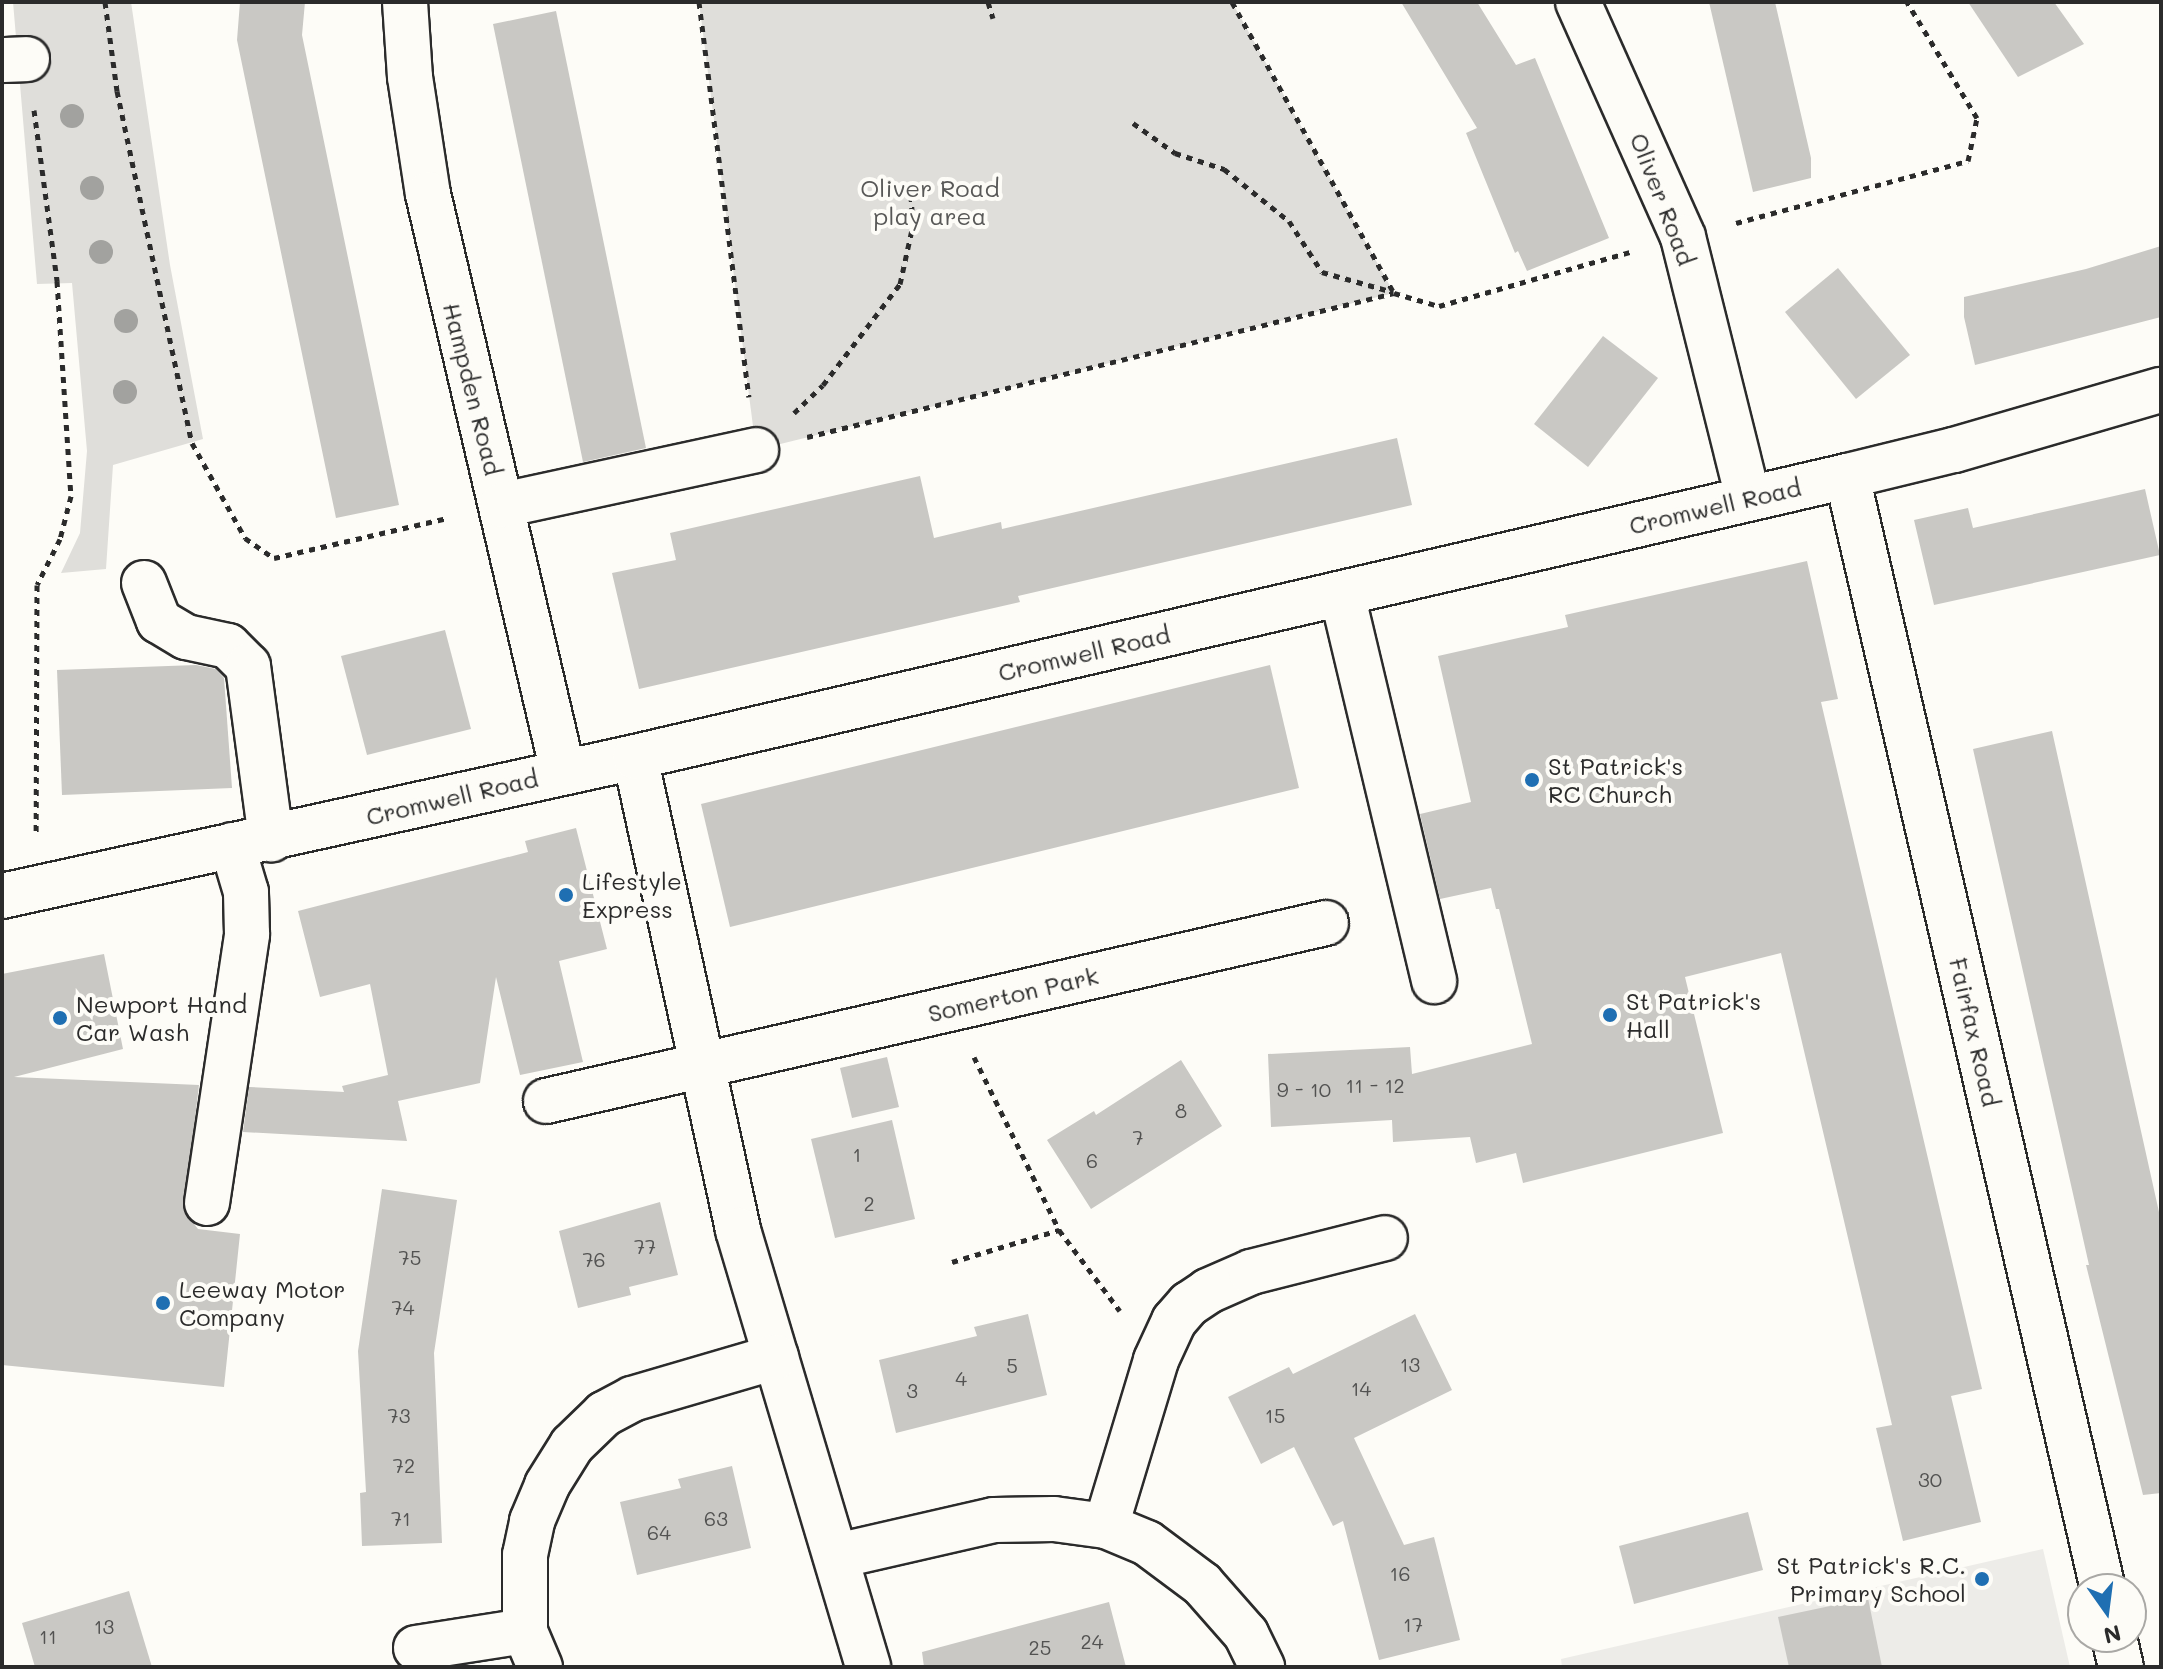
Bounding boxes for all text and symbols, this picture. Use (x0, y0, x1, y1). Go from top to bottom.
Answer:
street label: Oliver Road (1625, 129, 1701, 269)
park label: Oliver Road play area (860, 174, 1000, 230)
street label: Hampden Road (438, 300, 508, 478)
street label: Cromwell Road (1626, 472, 1804, 540)
street label: Cromwell Road (995, 619, 1173, 687)
place label: St Patrick's RC Church (1548, 752, 1683, 808)
street label: Cromwell Road (363, 763, 541, 831)
marker: St Patrick's RC Church (1523, 771, 1541, 789)
place label: Lifestyle Express (582, 867, 682, 923)
marker: Lifestyle Express (557, 886, 575, 904)
street label: Fairfax Road (1944, 955, 2006, 1109)
street label: Somerton Park (925, 960, 1101, 1028)
place label: St Patrick's Hall (1626, 987, 1761, 1043)
place label: Newport Hand Car Wash (76, 990, 247, 1046)
marker: St Patrick's Hall (1601, 1006, 1619, 1024)
marker: Newport Hand Car Wash (51, 1009, 69, 1027)
house number: 11 - 12 (1345, 1073, 1405, 1097)
house number: 9 - 10 (1277, 1077, 1331, 1101)
house number: 8 (1175, 1098, 1187, 1122)
house number: 7 (1132, 1125, 1144, 1149)
house number: 1 (853, 1142, 861, 1166)
house number: 6 (1086, 1148, 1098, 1172)
house number: 2 (863, 1191, 875, 1215)
house number: 77 (634, 1234, 656, 1258)
house number: 75 (399, 1245, 421, 1269)
house number: 76 (582, 1247, 606, 1271)
place label: Leeway Motor Company (179, 1275, 345, 1331)
marker: Leeway Motor Company (154, 1294, 172, 1312)
house number: 74 (392, 1295, 414, 1319)
house number: 13 (1400, 1352, 1420, 1376)
house number: 5 (1006, 1353, 1018, 1377)
house number: 4 (955, 1366, 967, 1390)
house number: 14 (1351, 1376, 1371, 1400)
house number: 3 (906, 1378, 918, 1402)
house number: 73 (388, 1403, 410, 1427)
house number: 15 (1265, 1403, 1285, 1427)
house number: 72 (393, 1453, 415, 1477)
house number: 30 (1918, 1467, 1942, 1491)
house number: 71 (391, 1506, 411, 1530)
house number: 63 (704, 1506, 728, 1530)
house number: 64 (647, 1520, 671, 1544)
place label: St Patrick's R.C. Primary School (1776, 1551, 1966, 1607)
house number: 16 (1389, 1561, 1411, 1585)
marker: St Patrick's R.C. Primary School (1973, 1570, 1991, 1588)
north arrow (2067, 1573, 2147, 1653)
house number: 17 (1403, 1612, 1423, 1636)
house number: 13 (94, 1614, 114, 1638)
text: N (2101, 1619, 2124, 1651)
house number: 11 (39, 1624, 57, 1648)
house number: 24 (1081, 1629, 1103, 1653)
house number: 25 (1029, 1635, 1051, 1659)

